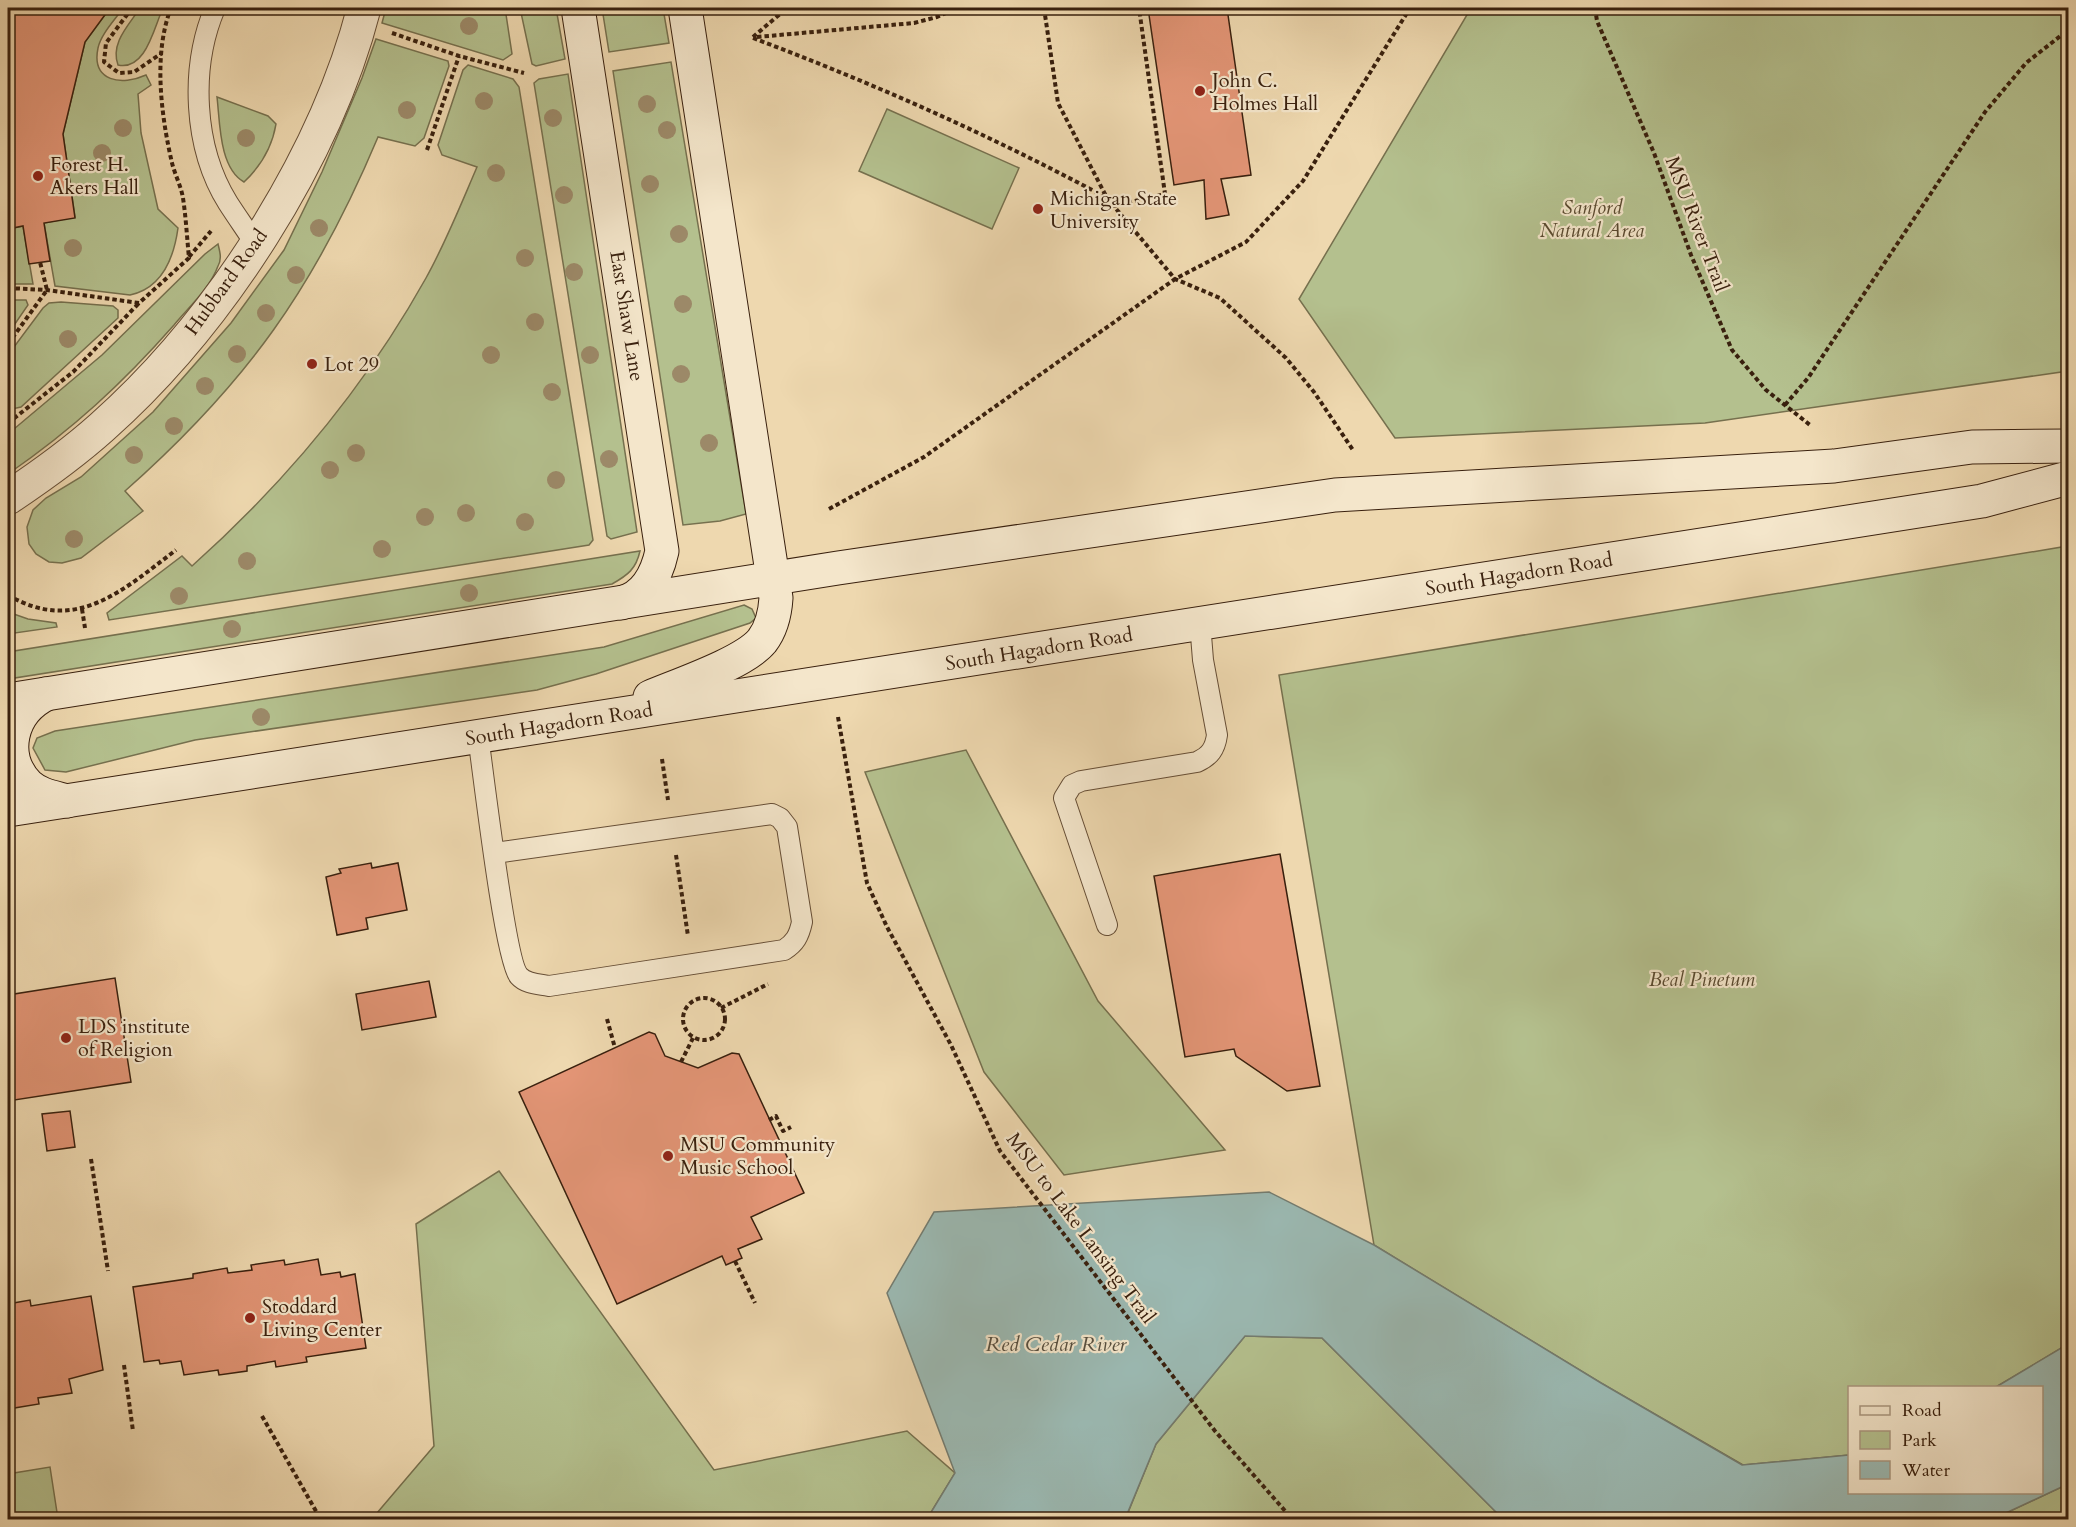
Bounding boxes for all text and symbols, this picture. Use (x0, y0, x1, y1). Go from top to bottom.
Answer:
place label: John C. Holmes Hall (1209, 67, 1318, 117)
marker: John C. Holmes Hall (1193, 84, 1207, 98)
place label: Forest H. Akers Hall (50, 151, 139, 201)
street label: MSU River Trail (1659, 152, 1735, 296)
marker: Forest H. Akers Hall (31, 169, 45, 183)
place label: Michigan State University (1050, 185, 1177, 235)
park label: Sanford Natural Area (1540, 194, 1644, 244)
marker: Michigan State University (1031, 202, 1045, 216)
street label: Hubbard Road (178, 223, 274, 341)
street label: East Shaw Lane (603, 249, 651, 383)
place label: Lot 29 (324, 351, 379, 378)
marker: Lot 29 (305, 357, 319, 371)
street label: South Hagadorn Road (1423, 546, 1615, 602)
street label: South Hagadorn Road (943, 621, 1135, 677)
street label: South Hagadorn Road (463, 696, 655, 752)
park label: Beal Pinetum (1649, 966, 1755, 993)
place label: LDS institute of Religion (78, 1013, 190, 1063)
marker: LDS institute of Religion (59, 1031, 73, 1045)
street label: MSU to Lake Lansing Trail (1000, 1127, 1162, 1329)
place label: MSU Community Music School (680, 1131, 836, 1181)
marker: MSU Community Music School (661, 1149, 675, 1163)
place label: Stoddard Living Center (262, 1293, 383, 1343)
marker: Stoddard Living Center (243, 1311, 257, 1325)
water label: Red Cedar River (986, 1330, 1128, 1359)
legend (1848, 1386, 2043, 1494)
text: Road (1902, 1398, 1942, 1423)
text: Park (1902, 1428, 1937, 1453)
text: Water (1901, 1458, 1951, 1483)

